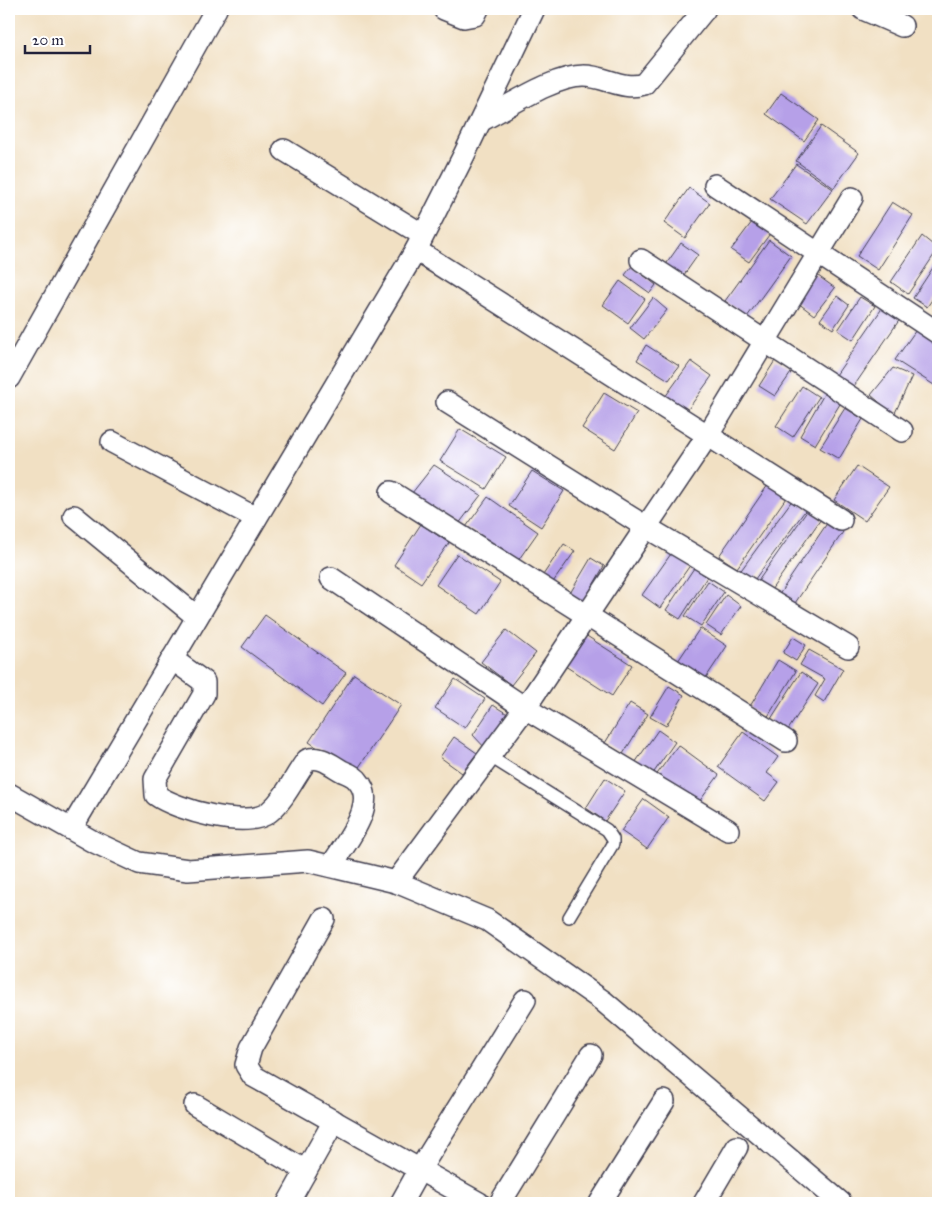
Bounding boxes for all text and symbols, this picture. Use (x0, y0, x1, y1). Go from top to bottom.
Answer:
scale bar (25, 22, 90, 54)
text: 20 m (32, 31, 64, 49)

